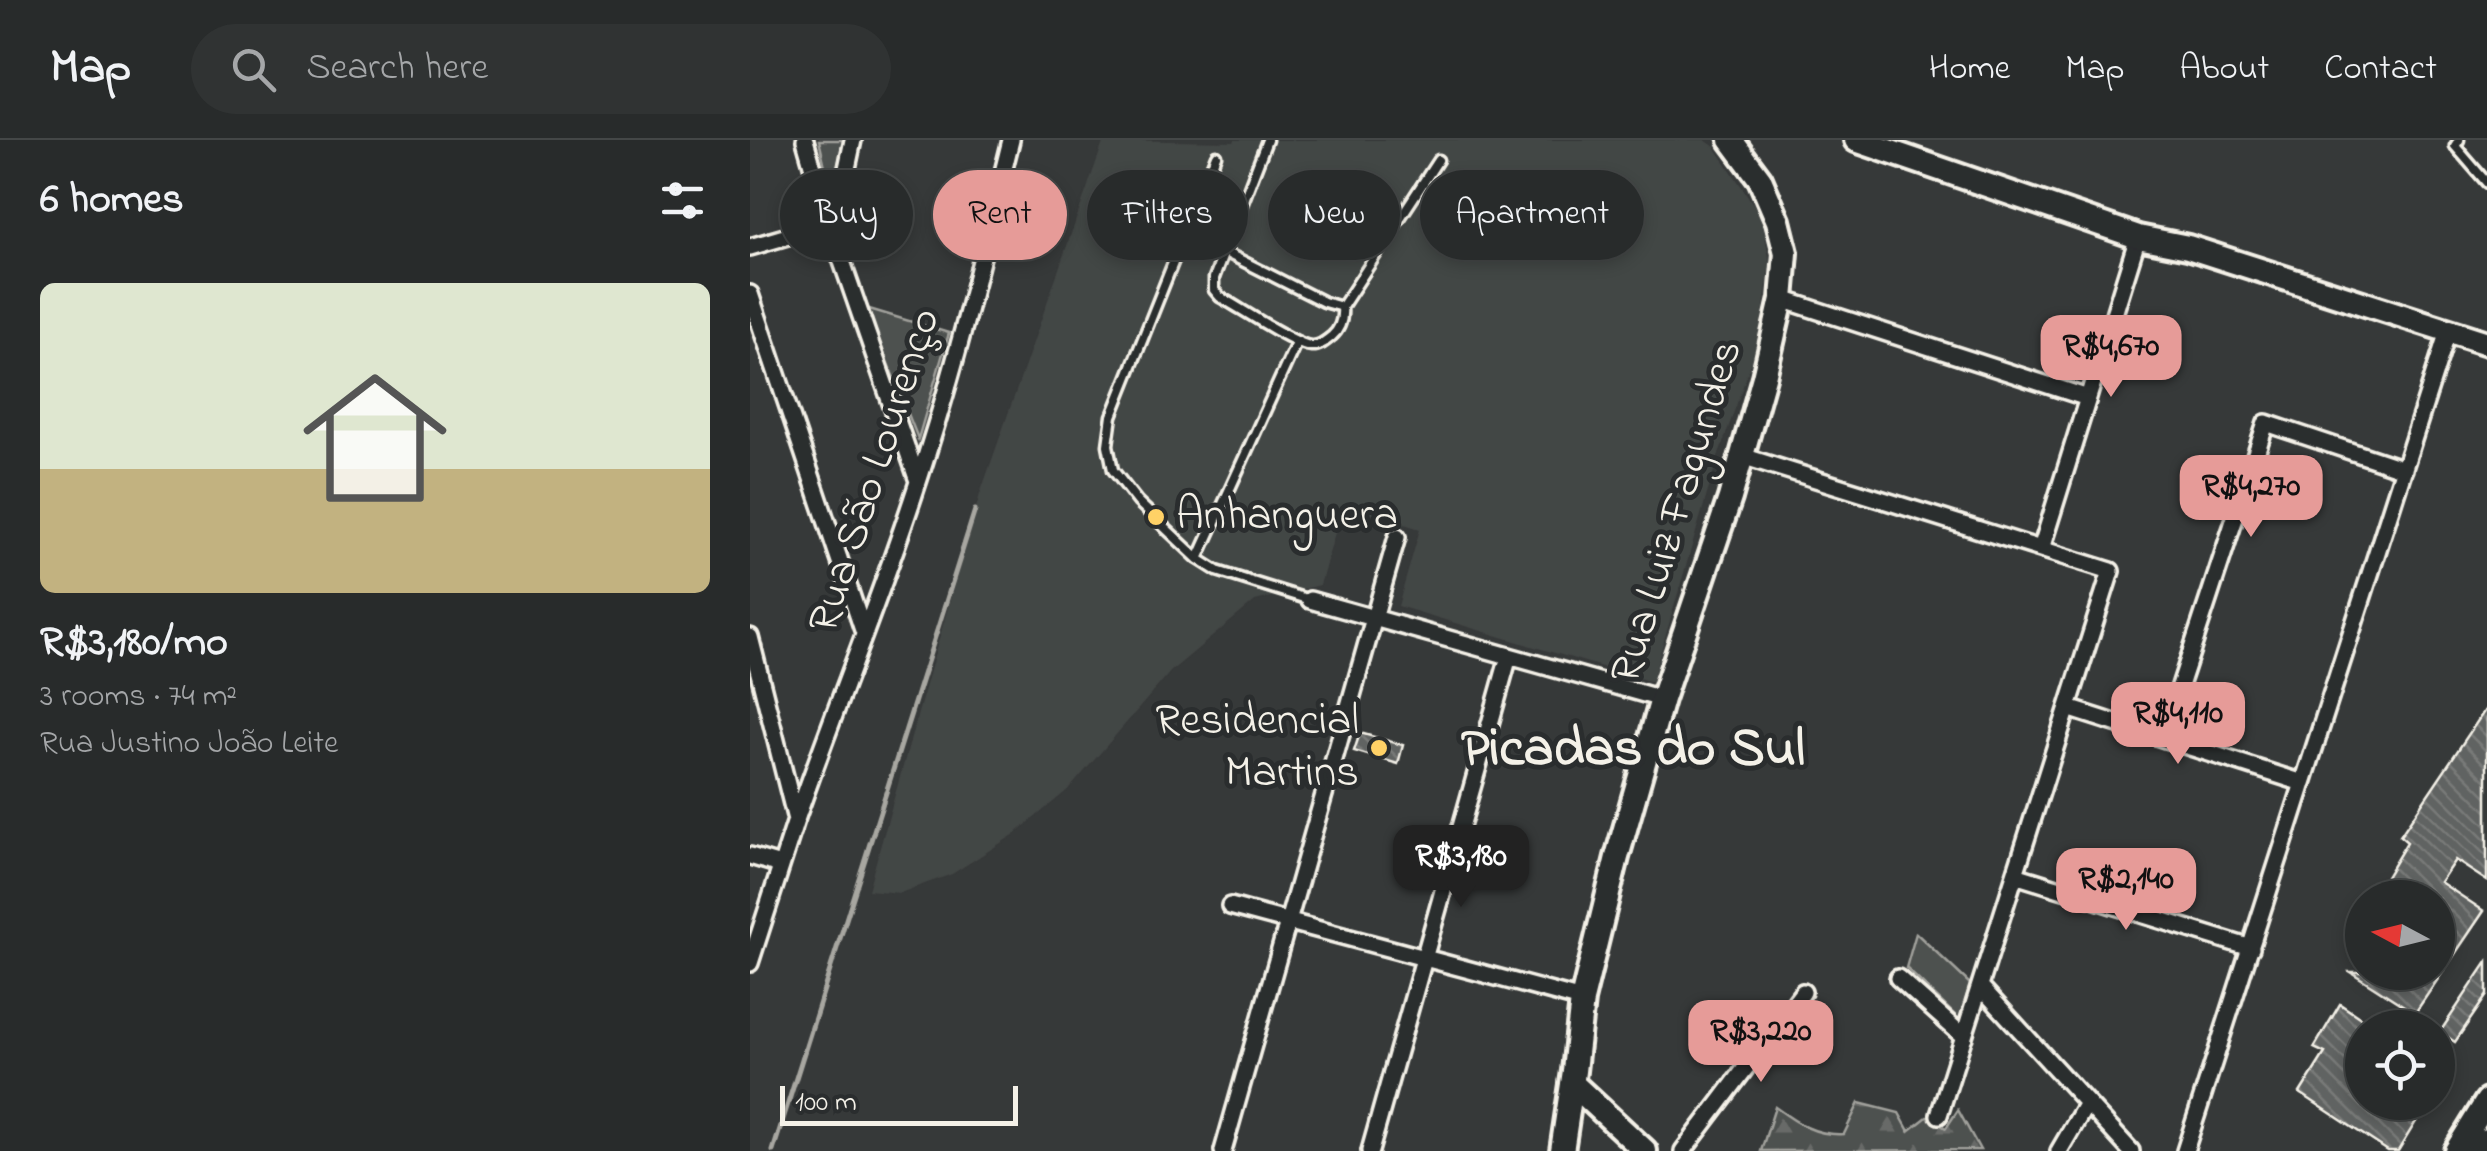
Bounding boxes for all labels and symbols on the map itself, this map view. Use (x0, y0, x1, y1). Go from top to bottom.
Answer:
street label: Rua São Lourenço (792, 300, 960, 642)
pin: R$4,670 (2019, 315, 2203, 400)
street label: Rua Luiz Fagundes (1594, 332, 1763, 692)
pin: R$4,270 (2159, 455, 2343, 540)
place label: Anhanguera (1176, 484, 1398, 551)
marker: Anhanguera (1145, 506, 1167, 528)
pin: R$4,110 (2086, 682, 2270, 767)
place label: Residencial Martins (1155, 689, 1359, 807)
district label: Picadas do Sul (1461, 711, 1805, 791)
marker: Residencial Martins (1368, 737, 1390, 759)
pin: R$3,180 (1369, 825, 1553, 910)
pin: R$2,140 (2034, 848, 2218, 933)
north arrow (2345, 880, 2455, 990)
pin: R$3,220 (1669, 1000, 1853, 1085)
scale bar (780, 1081, 1018, 1126)

